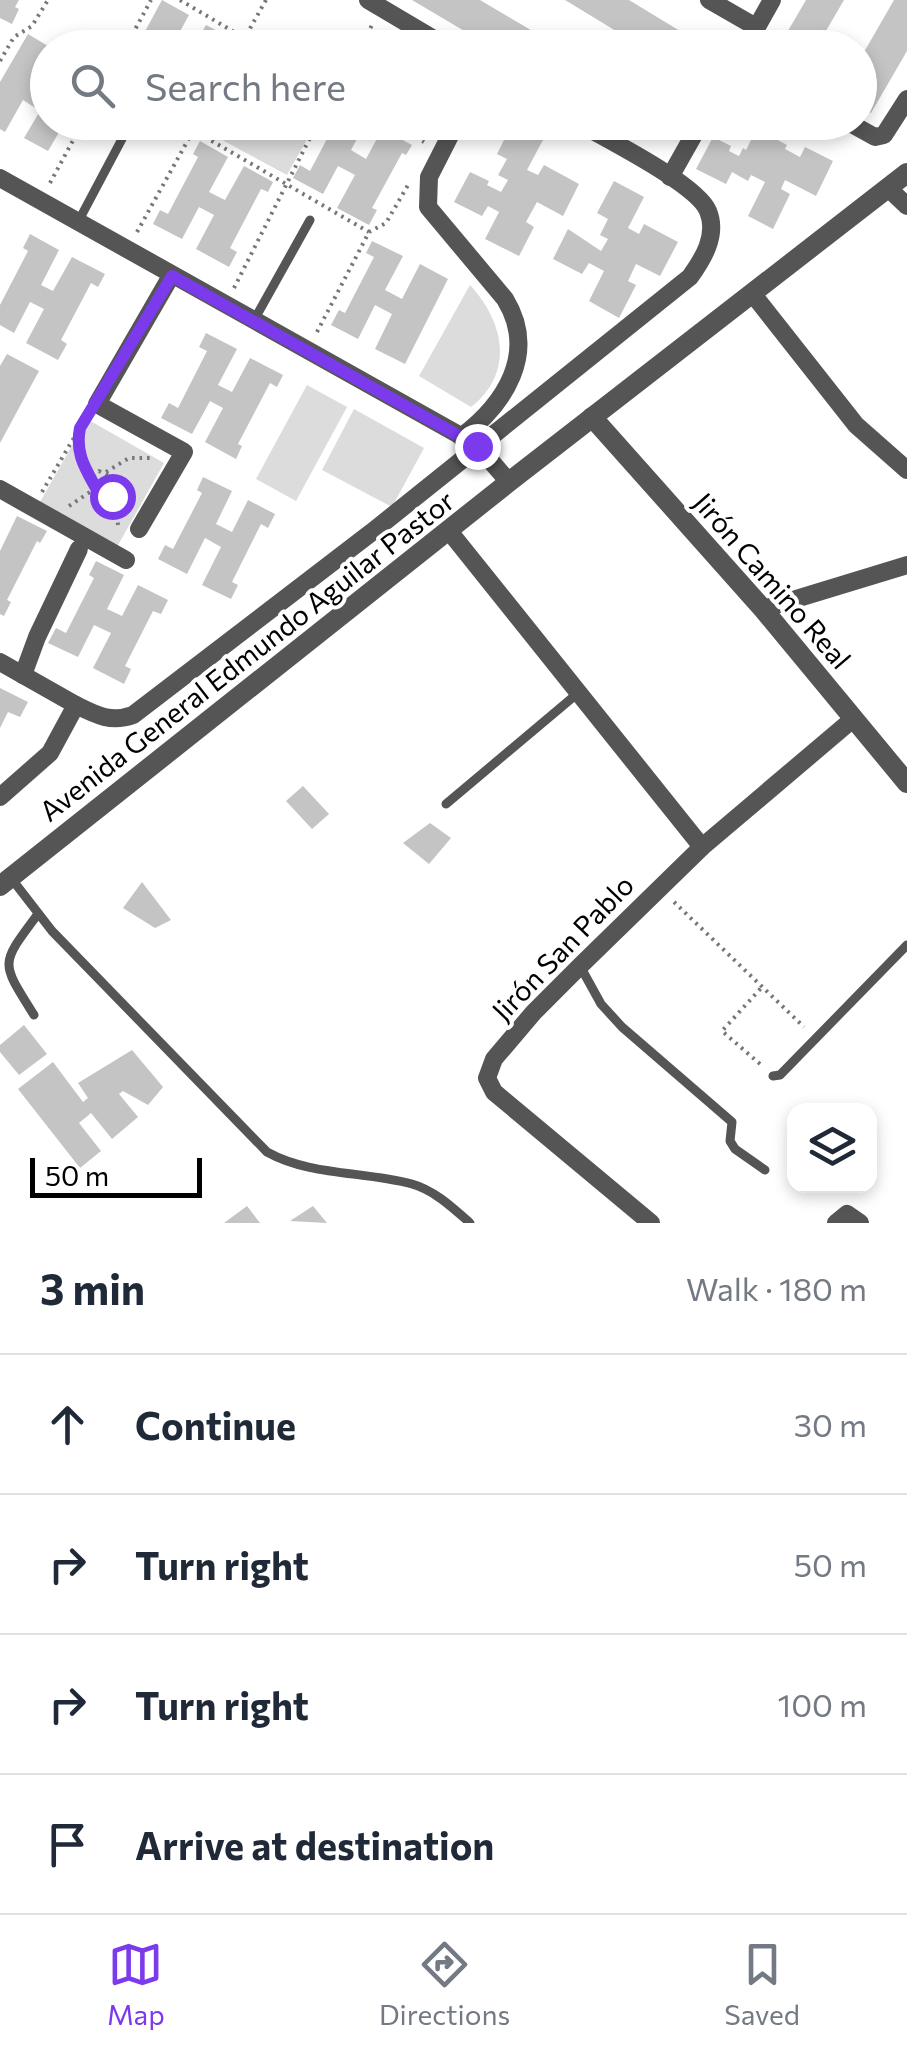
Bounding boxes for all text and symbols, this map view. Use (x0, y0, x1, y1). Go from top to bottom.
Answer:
search box (30, 30, 877, 140)
icon: search (65, 58, 120, 113)
text: Search here (145, 62, 346, 109)
route end (455, 424, 501, 470)
route start (90, 474, 136, 520)
street label: Avenida General Edmundo Aguilar Pastor (32, 483, 460, 828)
street label: Jirón Camino Real (687, 485, 858, 675)
street label: Jirón San Pablo (484, 867, 640, 1027)
map controls (787, 1103, 877, 1193)
button: layers (787, 1103, 877, 1193)
scale bar (30, 1153, 202, 1198)
text: 50 m (45, 1158, 109, 1192)
text: 3 min (40, 1262, 145, 1314)
text: Walk · 180 m (686, 1268, 867, 1308)
icon: ahead (40, 1397, 95, 1452)
text: Continue (135, 1401, 296, 1448)
text: 30 m (794, 1404, 867, 1444)
icon: right (40, 1537, 95, 1592)
text: Turn right (135, 1541, 309, 1588)
text: 50 m (794, 1544, 867, 1584)
icon: right (40, 1677, 95, 1732)
text: Turn right (135, 1681, 309, 1728)
text: 100 m (778, 1684, 867, 1724)
icon: arrive (40, 1817, 95, 1872)
text: Arrive at destination (135, 1821, 494, 1868)
tab: Map (107, 1937, 165, 2031)
tab: Directions (379, 1937, 510, 2031)
tab: Saved (724, 1937, 800, 2031)

